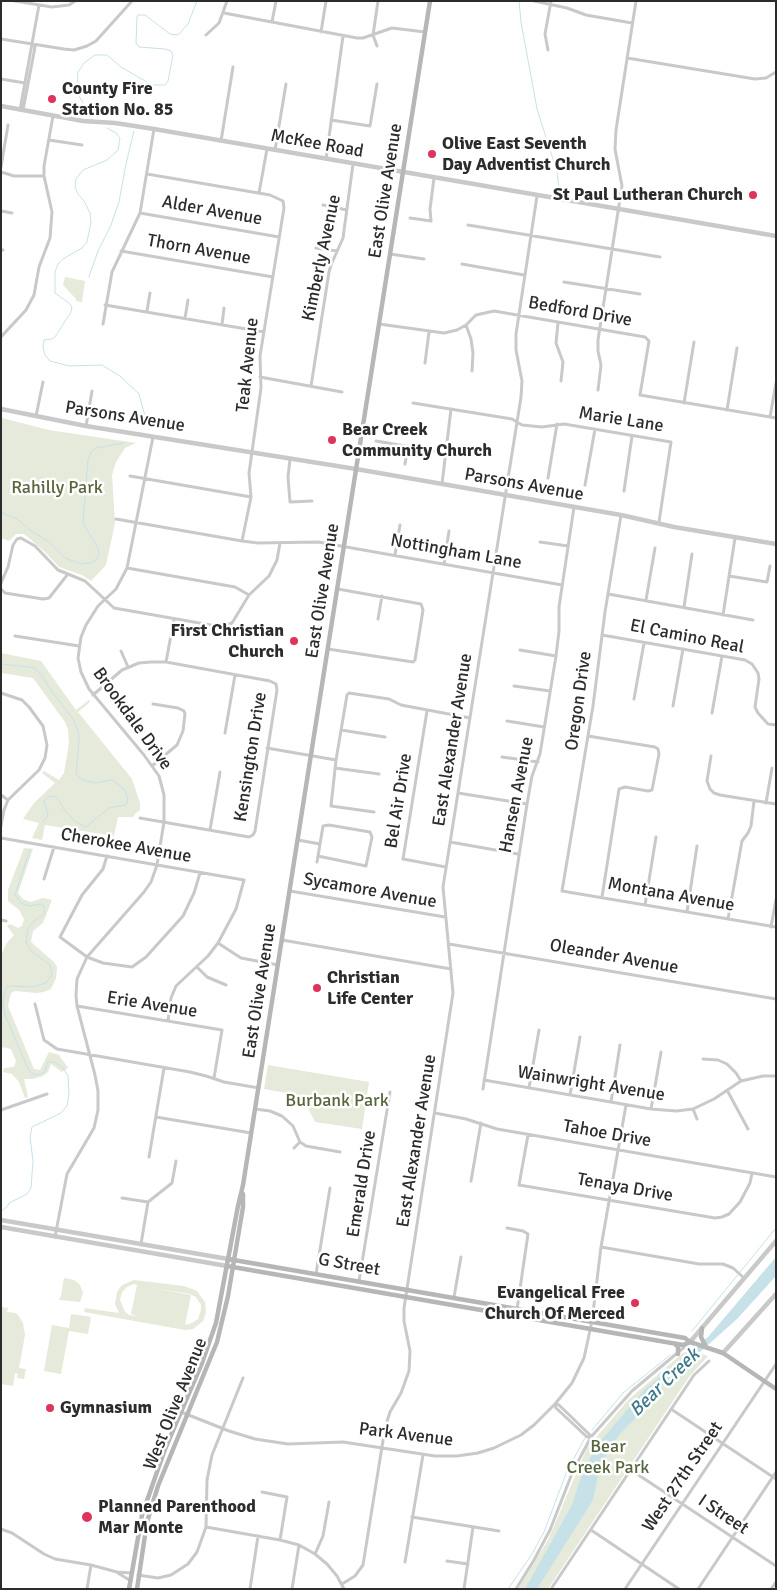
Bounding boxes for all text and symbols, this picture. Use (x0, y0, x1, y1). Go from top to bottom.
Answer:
place label: County Fire Station No. 85 (62, 78, 173, 120)
marker: County Fire Station No. 85 (46, 93, 58, 105)
street label: East Olive Avenue (365, 122, 407, 260)
street label: McKee Road (269, 125, 365, 163)
place label: Olive East Seventh Day Adventist Church (442, 133, 611, 176)
marker: Olive East Seventh Day Adventist Church (426, 148, 438, 160)
place label: St Paul Lutheran Church (553, 184, 743, 206)
marker: St Paul Lutheran Church (747, 189, 759, 201)
street label: Alder Avenue (160, 192, 264, 230)
street label: Kimberly Avenue (298, 193, 346, 323)
street label: Thorn Avenue (146, 230, 252, 270)
street label: Bedford Drive (526, 292, 634, 332)
street label: Teak Avenue (232, 317, 264, 413)
street label: Parsons Avenue (64, 397, 186, 437)
street label: Marie Lane (577, 403, 665, 437)
place label: Bear Creek Community Church (342, 419, 492, 462)
marker: Bear Creek Community Church (326, 434, 338, 446)
street label: Parsons Avenue (463, 464, 585, 506)
park label: Rahilly Park (11, 477, 103, 499)
street label: East Olive Avenue (302, 522, 344, 660)
street label: Nottingham Lane (389, 530, 523, 574)
street label: El Camino Real (628, 615, 746, 659)
place label: First Christian Church (170, 620, 284, 662)
marker: First Christian Church (288, 635, 300, 647)
street label: Oregon Drive (561, 650, 597, 752)
street label: East Alexander Avenue (429, 652, 477, 828)
street label: Brookdale Drive (88, 664, 176, 774)
street label: Kensington Drive (230, 691, 272, 823)
street label: Hansen Avenue (495, 735, 539, 855)
street label: Bel Air Drive (381, 752, 417, 850)
street label: Cherokee Avenue (59, 824, 193, 868)
street label: Sycamore Avenue (302, 869, 438, 913)
street label: Montana Avenue (606, 873, 736, 917)
street label: East Olive Avenue (239, 922, 281, 1060)
street label: Oleander Avenue (548, 935, 680, 979)
place label: Christian Life Center (327, 967, 413, 1010)
marker: Christian Life Center (311, 982, 323, 994)
street label: Erie Avenue (105, 987, 199, 1023)
street label: East Alexander Avenue (393, 1053, 441, 1229)
street label: Wainwright Avenue (516, 1062, 666, 1106)
park label: Burbank Park (285, 1090, 389, 1112)
street label: Tahoe Drive (561, 1116, 653, 1152)
street label: Emerald Drive (343, 1129, 381, 1239)
street label: Tenaya Drive (576, 1169, 674, 1207)
street label: G Street (316, 1249, 382, 1281)
place label: Evangelical Free Church Of Merced (485, 1282, 625, 1325)
marker: Evangelical Free Church Of Merced (629, 1297, 641, 1309)
street label: West Olive Avenue (140, 1335, 212, 1473)
water label: Bear Creek (625, 1344, 705, 1422)
place label: Gymnasium (60, 1397, 152, 1419)
marker: Gymnasium (44, 1402, 56, 1414)
street label: West 27th Street (638, 1418, 728, 1536)
street label: Park Avenue (358, 1419, 454, 1451)
park label: Bear Creek Park (567, 1436, 649, 1478)
street label: I Street (694, 1490, 752, 1540)
place label: Planned Parenthood Mar Monte (98, 1496, 256, 1538)
marker: Planned Parenthood Mar Monte (80, 1510, 94, 1524)

